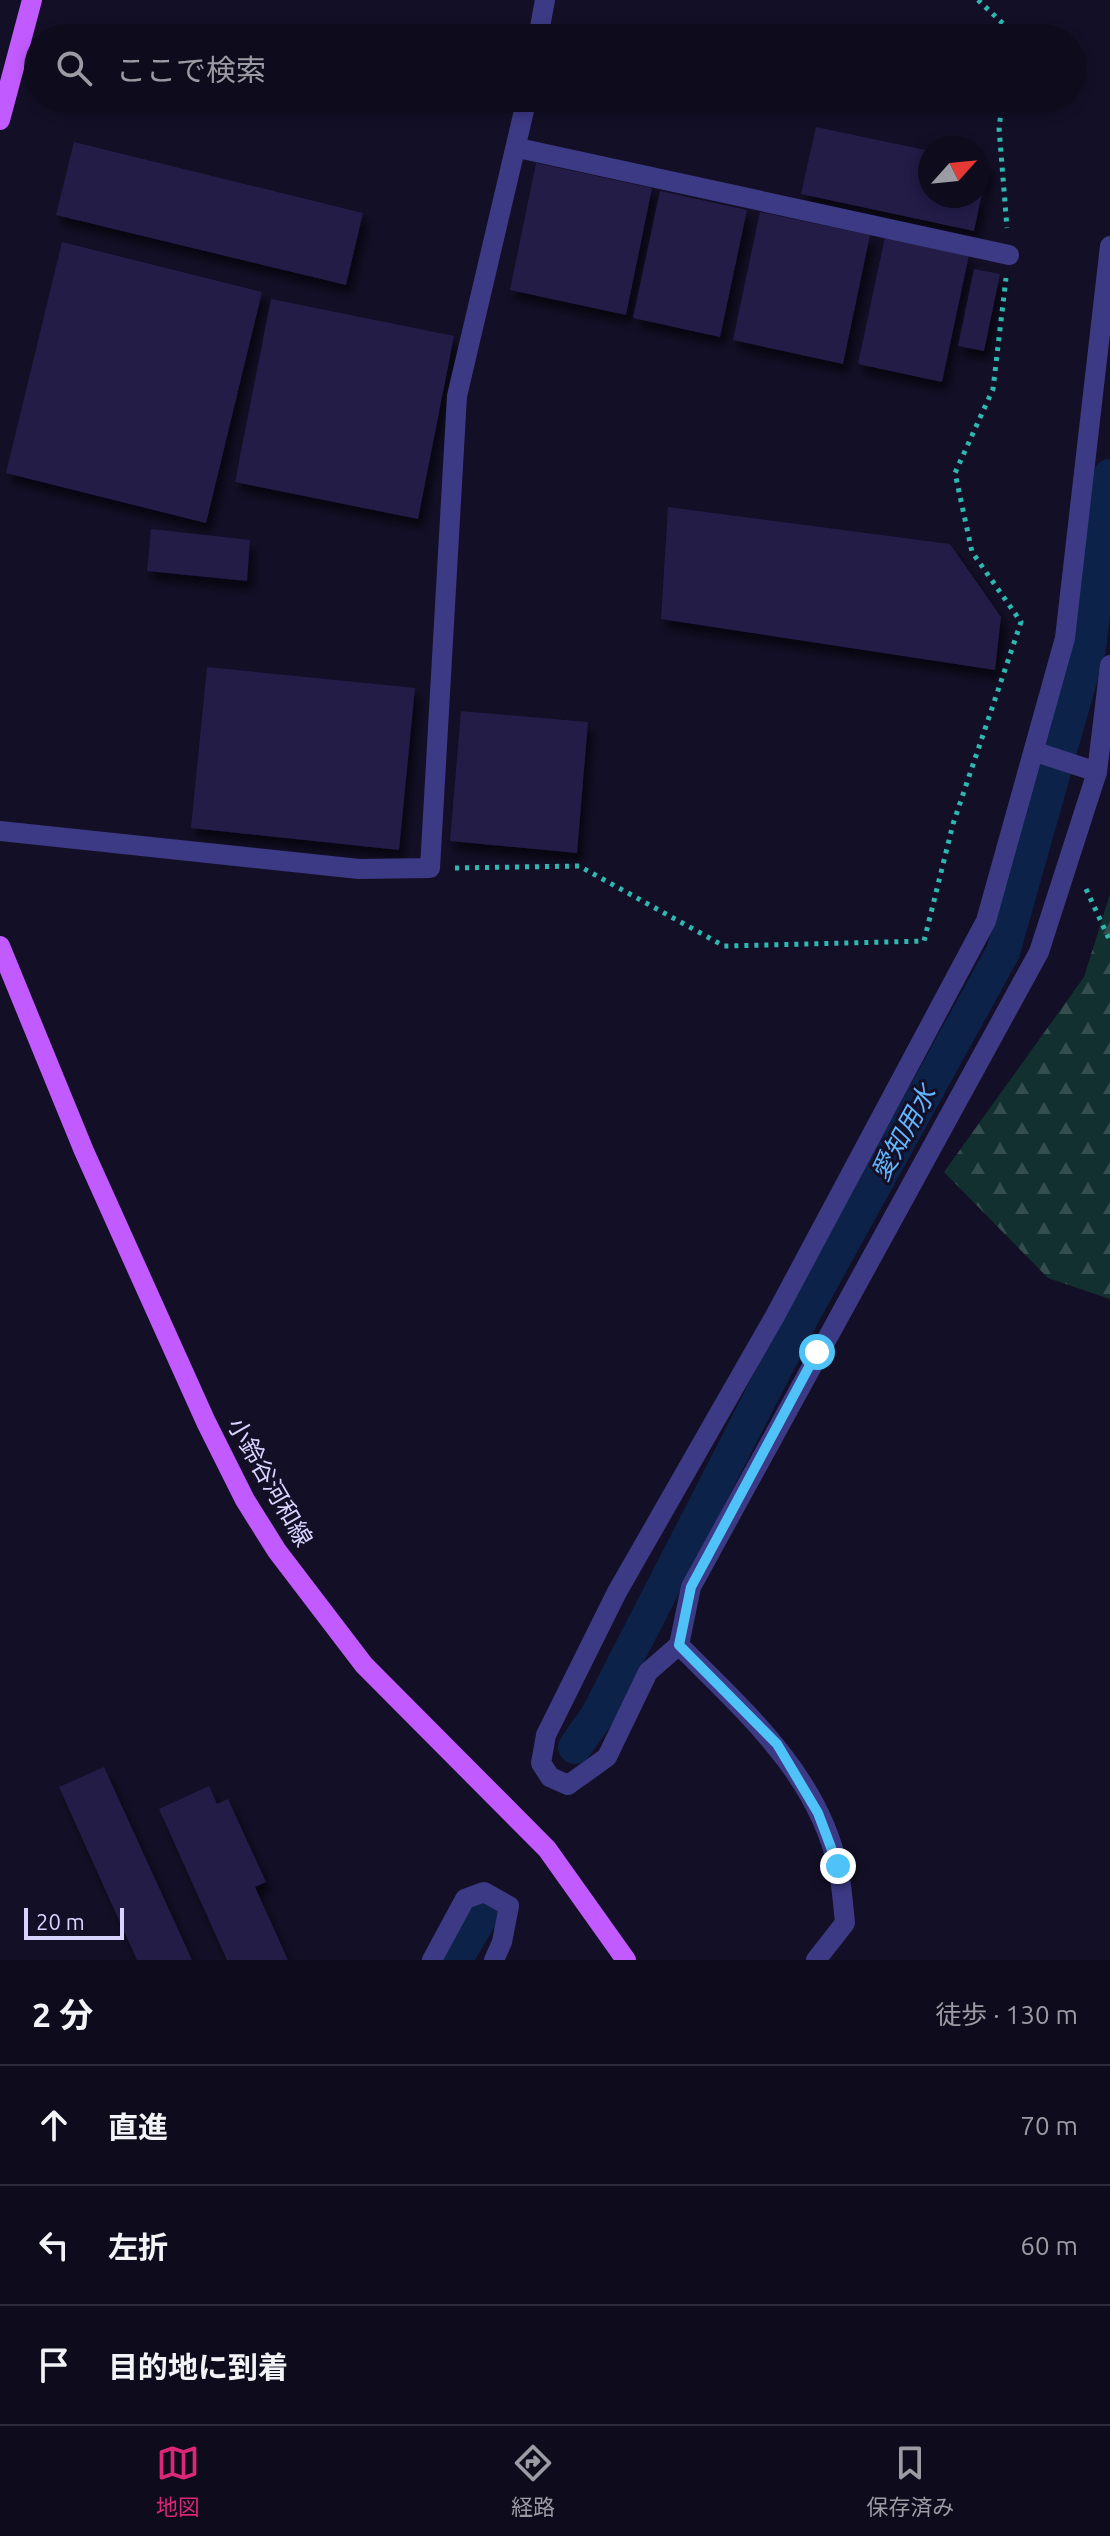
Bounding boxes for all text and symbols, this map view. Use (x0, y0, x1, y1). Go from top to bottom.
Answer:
search box (24, 24, 1086, 112)
icon: search (52, 46, 96, 90)
text: ここで検索 (116, 53, 266, 87)
north arrow (918, 136, 990, 208)
water label: 愛知用水 (865, 1078, 942, 1186)
route start (799, 1334, 835, 1370)
street label: 小鈴谷河和線 (222, 1413, 318, 1551)
route end (820, 1848, 856, 1884)
scale bar (24, 1904, 124, 1940)
text: 20 m (36, 1909, 85, 1934)
text: 2 分 (32, 1995, 93, 2033)
text: 徒歩 · 130 m (935, 2000, 1078, 2029)
icon: ahead (32, 2103, 76, 2147)
text: 直進 (108, 2110, 168, 2144)
text: 70 m (1020, 2111, 1078, 2140)
icon: left (32, 2223, 76, 2267)
text: 左折 (108, 2230, 168, 2264)
text: 60 m (1020, 2231, 1078, 2260)
icon: arrive (32, 2343, 76, 2387)
text: 目的地に到着 (108, 2350, 288, 2384)
tab: 地図 (156, 2441, 200, 2521)
tab: 経路 (511, 2441, 555, 2521)
tab: 保存済み (866, 2441, 954, 2521)

